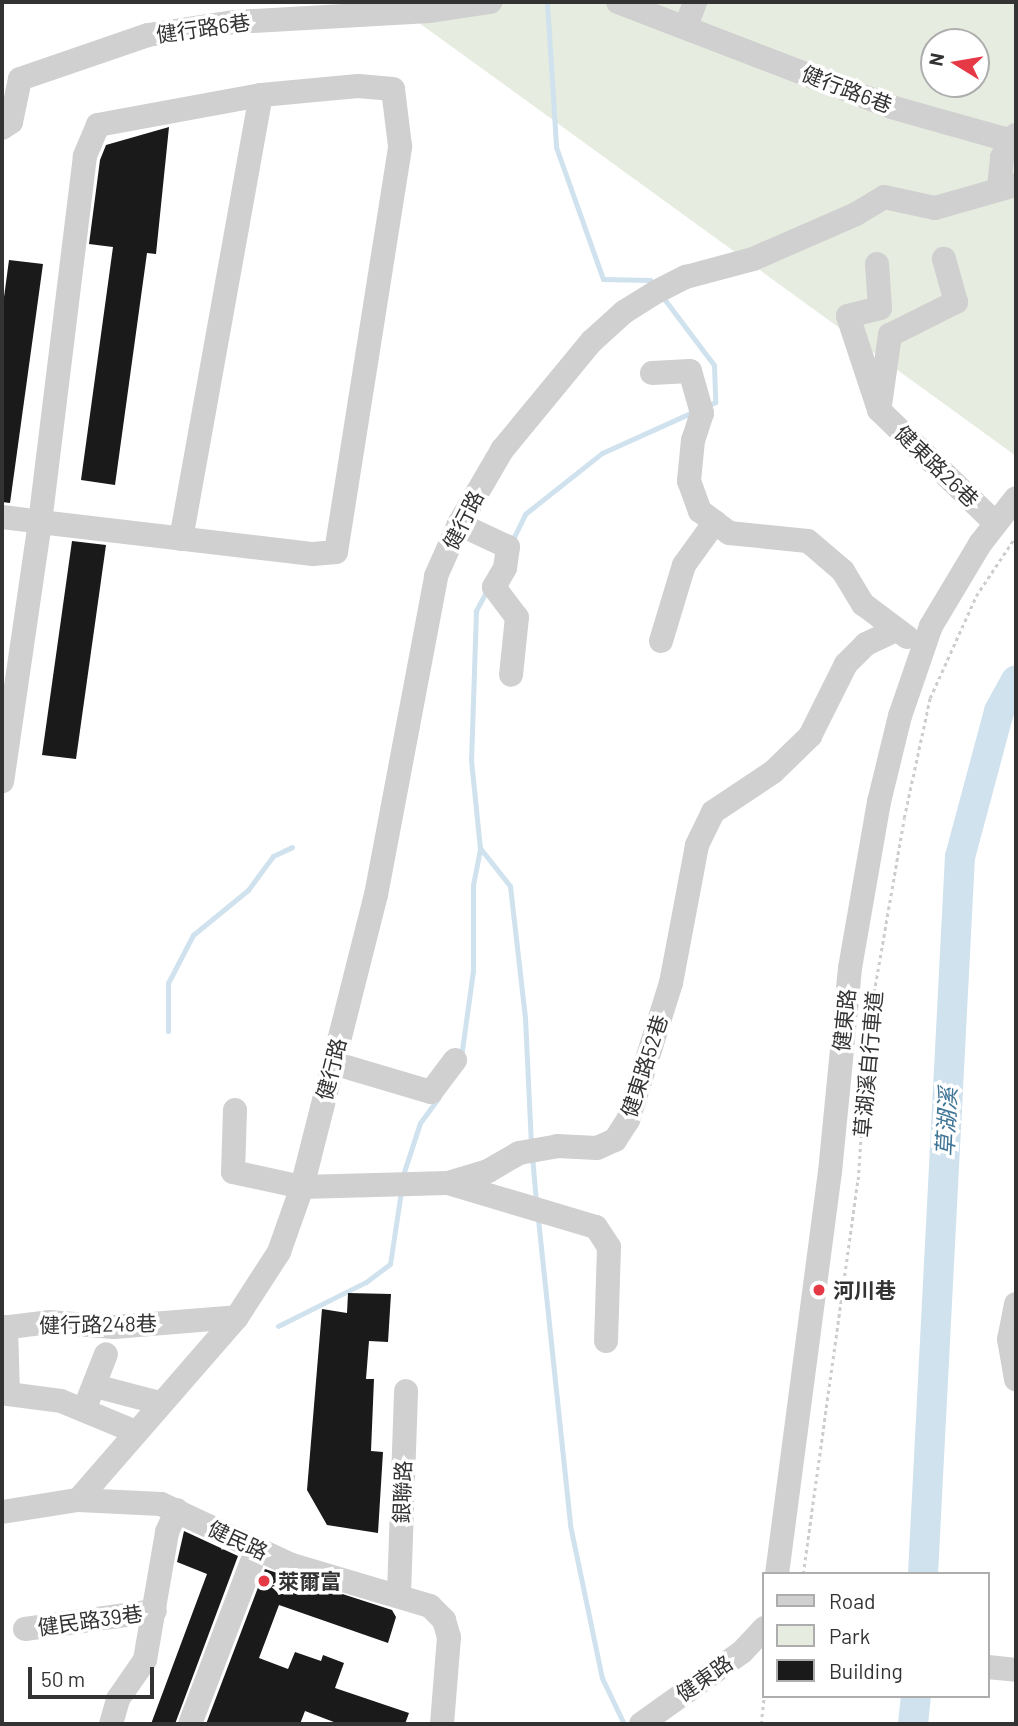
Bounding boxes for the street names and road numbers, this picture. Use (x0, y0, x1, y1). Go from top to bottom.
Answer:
street label: 健行路6巷 (154, 9, 252, 47)
street label: 健行路6巷 (798, 60, 896, 118)
street label: 健東路26巷 (890, 420, 984, 512)
street label: 健行路 (437, 486, 489, 554)
street label: 健東路 (828, 987, 860, 1053)
street label: 草湖溪自行車道 (849, 990, 887, 1138)
street label: 健東路52巷 (616, 1012, 672, 1120)
street label: 健行路 (311, 1035, 351, 1103)
street label: 健行路248巷 (39, 1310, 157, 1338)
street label: 銀聯路 (388, 1460, 416, 1524)
street label: 健民路 (204, 1515, 272, 1565)
street label: 健民路39巷 (36, 1600, 144, 1640)
street label: 健東路 (671, 1650, 737, 1706)

